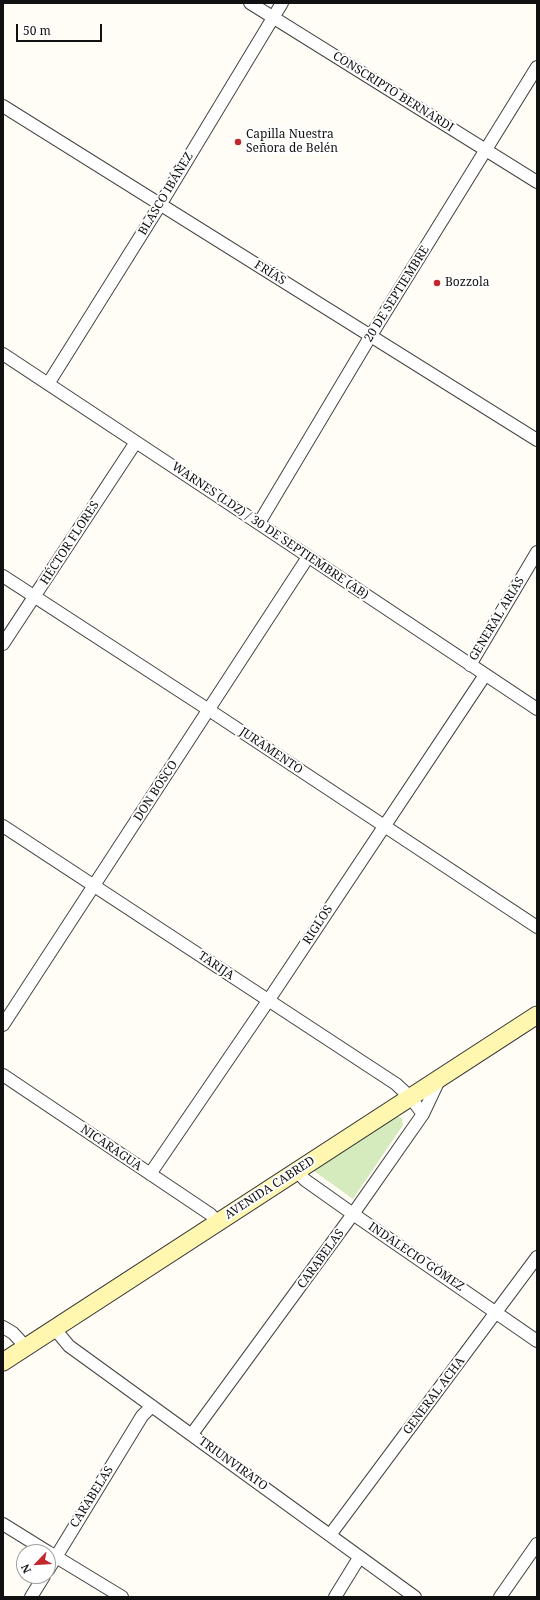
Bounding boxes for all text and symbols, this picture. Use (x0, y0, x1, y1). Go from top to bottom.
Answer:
scale bar (18, 16, 104, 42)
text: 50 m (23, 22, 51, 39)
street label: CONSCRIPTO BERNARDI (330, 49, 456, 135)
place label: Capilla Nuestra Señora de Belén (246, 128, 338, 156)
marker: Capilla Nuestra Señora de Belén (233, 137, 243, 147)
street label: BLASCO IBÁÑEZ (136, 150, 196, 238)
street label: 20 DE SEPTIEMBRE (362, 243, 432, 345)
street label: FRÍAS (252, 258, 288, 288)
place label: Bozzola (445, 276, 489, 290)
marker: Bozzola (432, 278, 442, 288)
street label: WARNES (LDZ) / 30 DE SEPTIEMBRE (AB) (169, 460, 371, 602)
street label: HÉCTOR FLORES (38, 499, 102, 587)
street label: GENERAL ARIAS (466, 574, 528, 664)
street label: JURAMENTO (237, 725, 305, 777)
street label: DON BOSCO (131, 758, 181, 824)
street label: RIGLOS (300, 903, 336, 947)
street label: TARIJA (195, 949, 237, 983)
street label: NICARAGUA (78, 1122, 144, 1174)
street label: AVENIDA CABRED (222, 1154, 318, 1222)
street label: INDALECIO GÓMEZ (365, 1220, 467, 1294)
street label: CARABELAS (295, 1226, 347, 1292)
street label: GENERAL ACHA (400, 1354, 468, 1438)
street label: TRIUNVIRATO (196, 1434, 270, 1494)
street label: CARABELAS (67, 1464, 117, 1530)
north arrow (16, 1544, 56, 1584)
text: N (17, 1562, 34, 1576)

